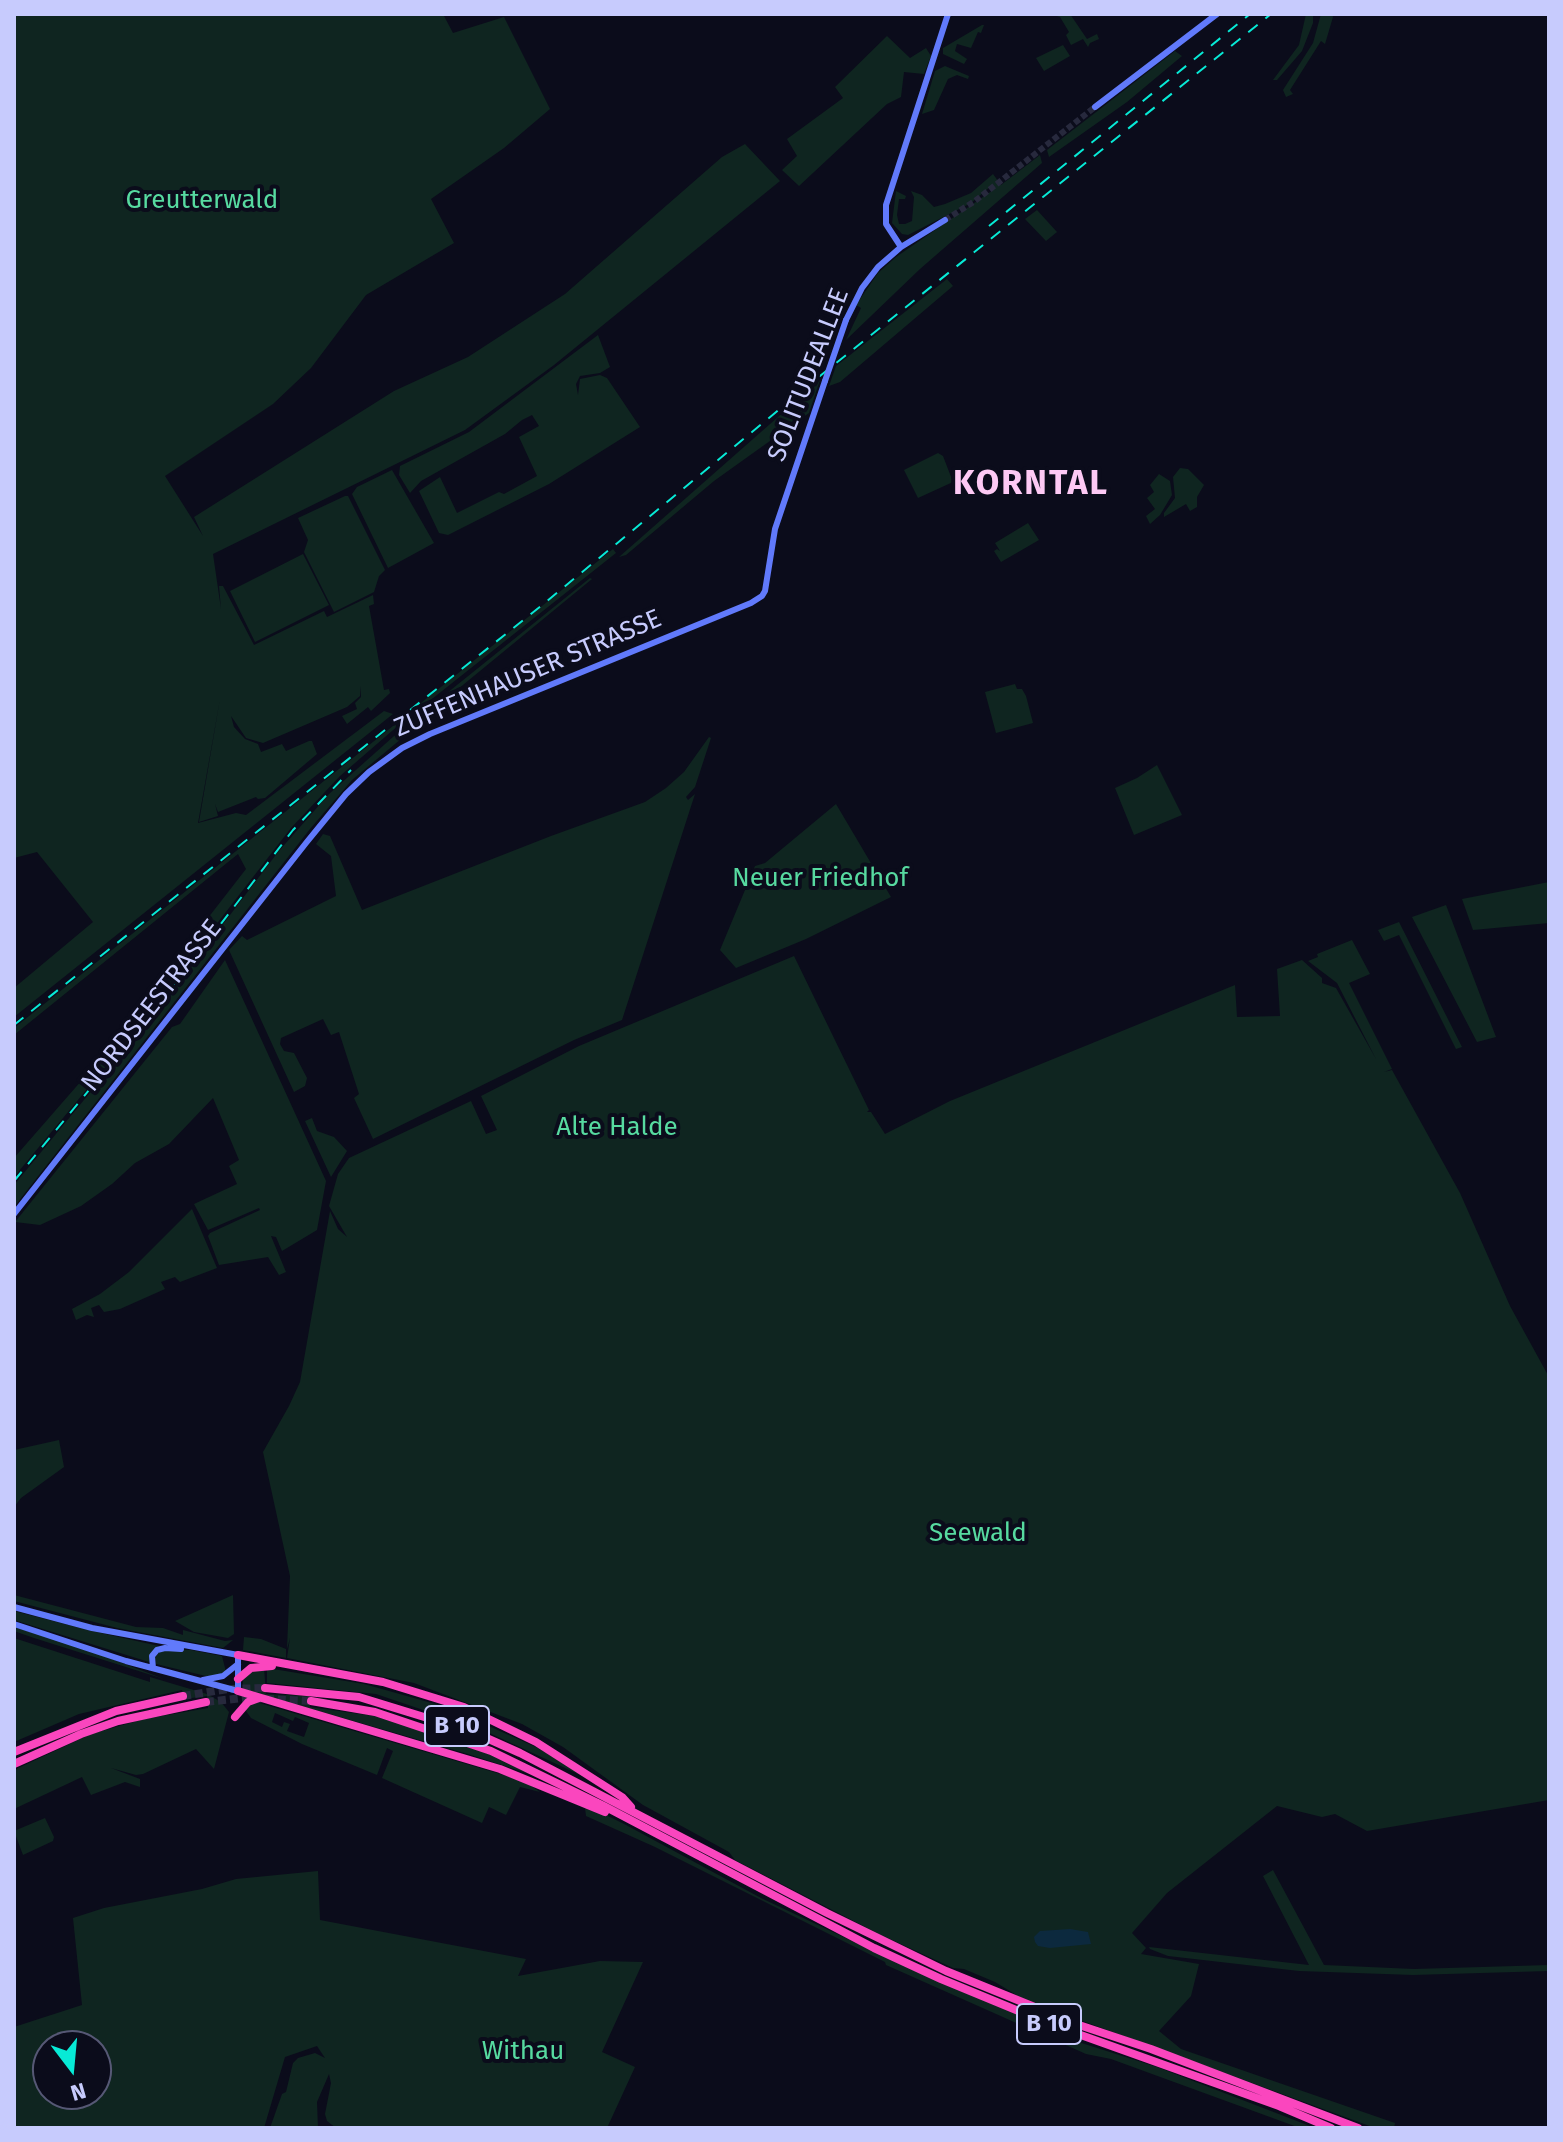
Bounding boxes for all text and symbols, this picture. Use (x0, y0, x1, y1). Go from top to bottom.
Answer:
park label: Greutterwald (126, 185, 278, 217)
street label: SOLITUDEALLEE (762, 284, 856, 466)
district label: KORNTAL (953, 465, 1109, 505)
street label: ZUFFENHAUSER STRASSE (390, 603, 666, 745)
park label: Neuer Friedhof (732, 863, 908, 895)
street label: NORDSEESTRASSE (75, 914, 229, 1098)
park label: Alte Halde (556, 1112, 678, 1144)
park label: Seewald (929, 1518, 1027, 1550)
road number: B 10 (425, 1706, 489, 1746)
road number: B 10 (1017, 2004, 1081, 2044)
north arrow (32, 2030, 112, 2110)
park label: Withau (482, 2036, 564, 2068)
text: N (67, 2077, 89, 2107)

